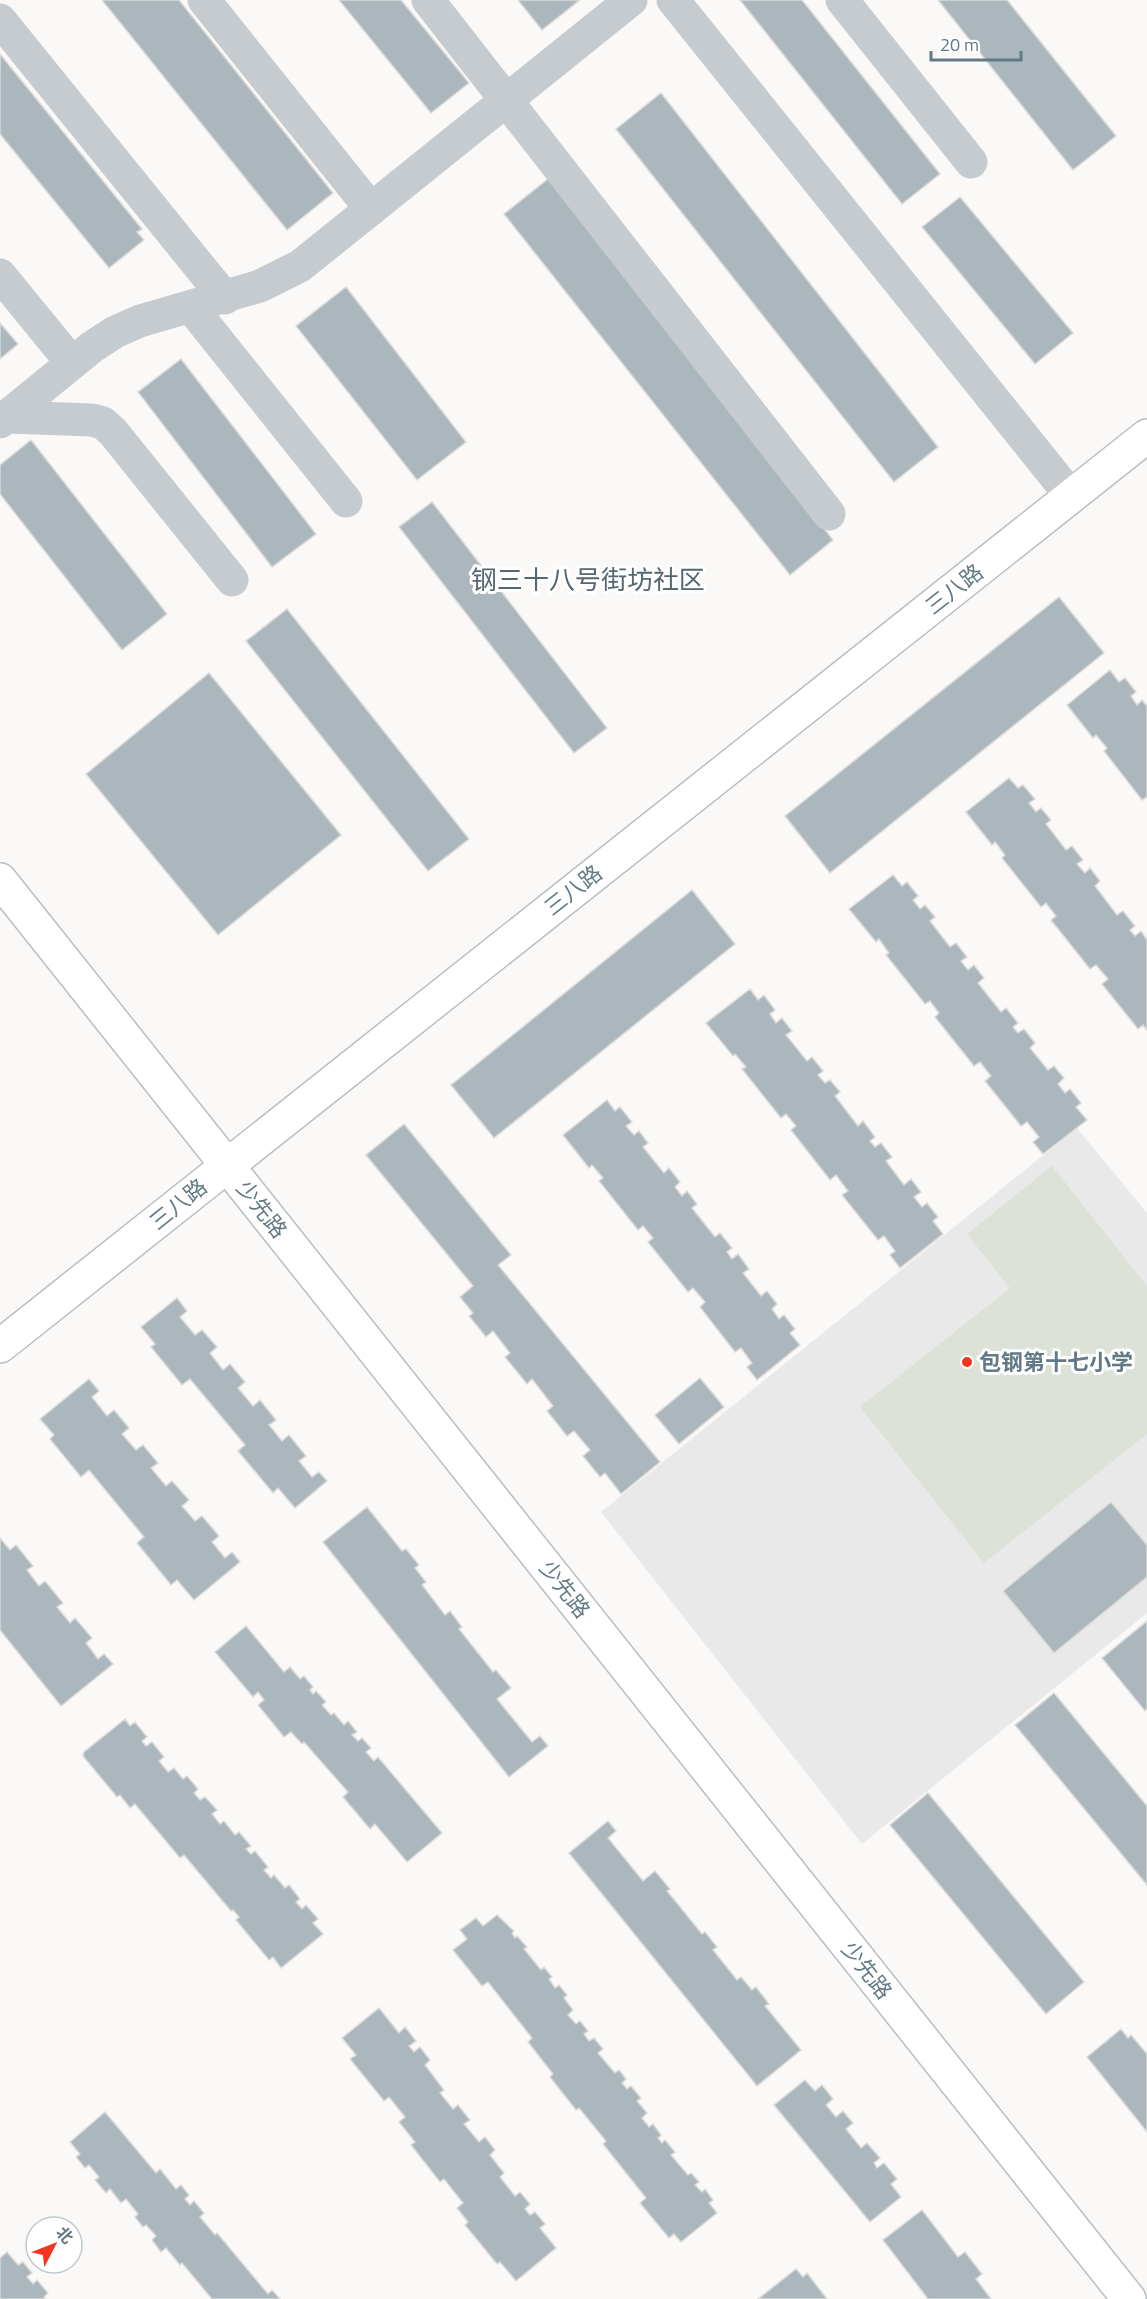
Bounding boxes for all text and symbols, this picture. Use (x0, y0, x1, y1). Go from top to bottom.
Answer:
scale bar (931, 24, 1021, 62)
text: 20 m (940, 31, 979, 58)
street label: 三八路 (918, 555, 990, 623)
district label: 钢三十八号街坊社区 (471, 560, 705, 599)
street label: 三八路 (537, 856, 609, 924)
street label: 三八路 (142, 1170, 214, 1238)
street label: 少先路 (228, 1173, 296, 1245)
place label: 包钢第十七小学 (979, 1345, 1133, 1379)
marker: 包钢第十七小学 (960, 1355, 974, 1369)
street label: 少先路 (531, 1553, 599, 1625)
street label: 少先路 (833, 1934, 901, 2006)
north arrow (24, 2215, 84, 2275)
text: 北 (51, 2221, 79, 2249)

